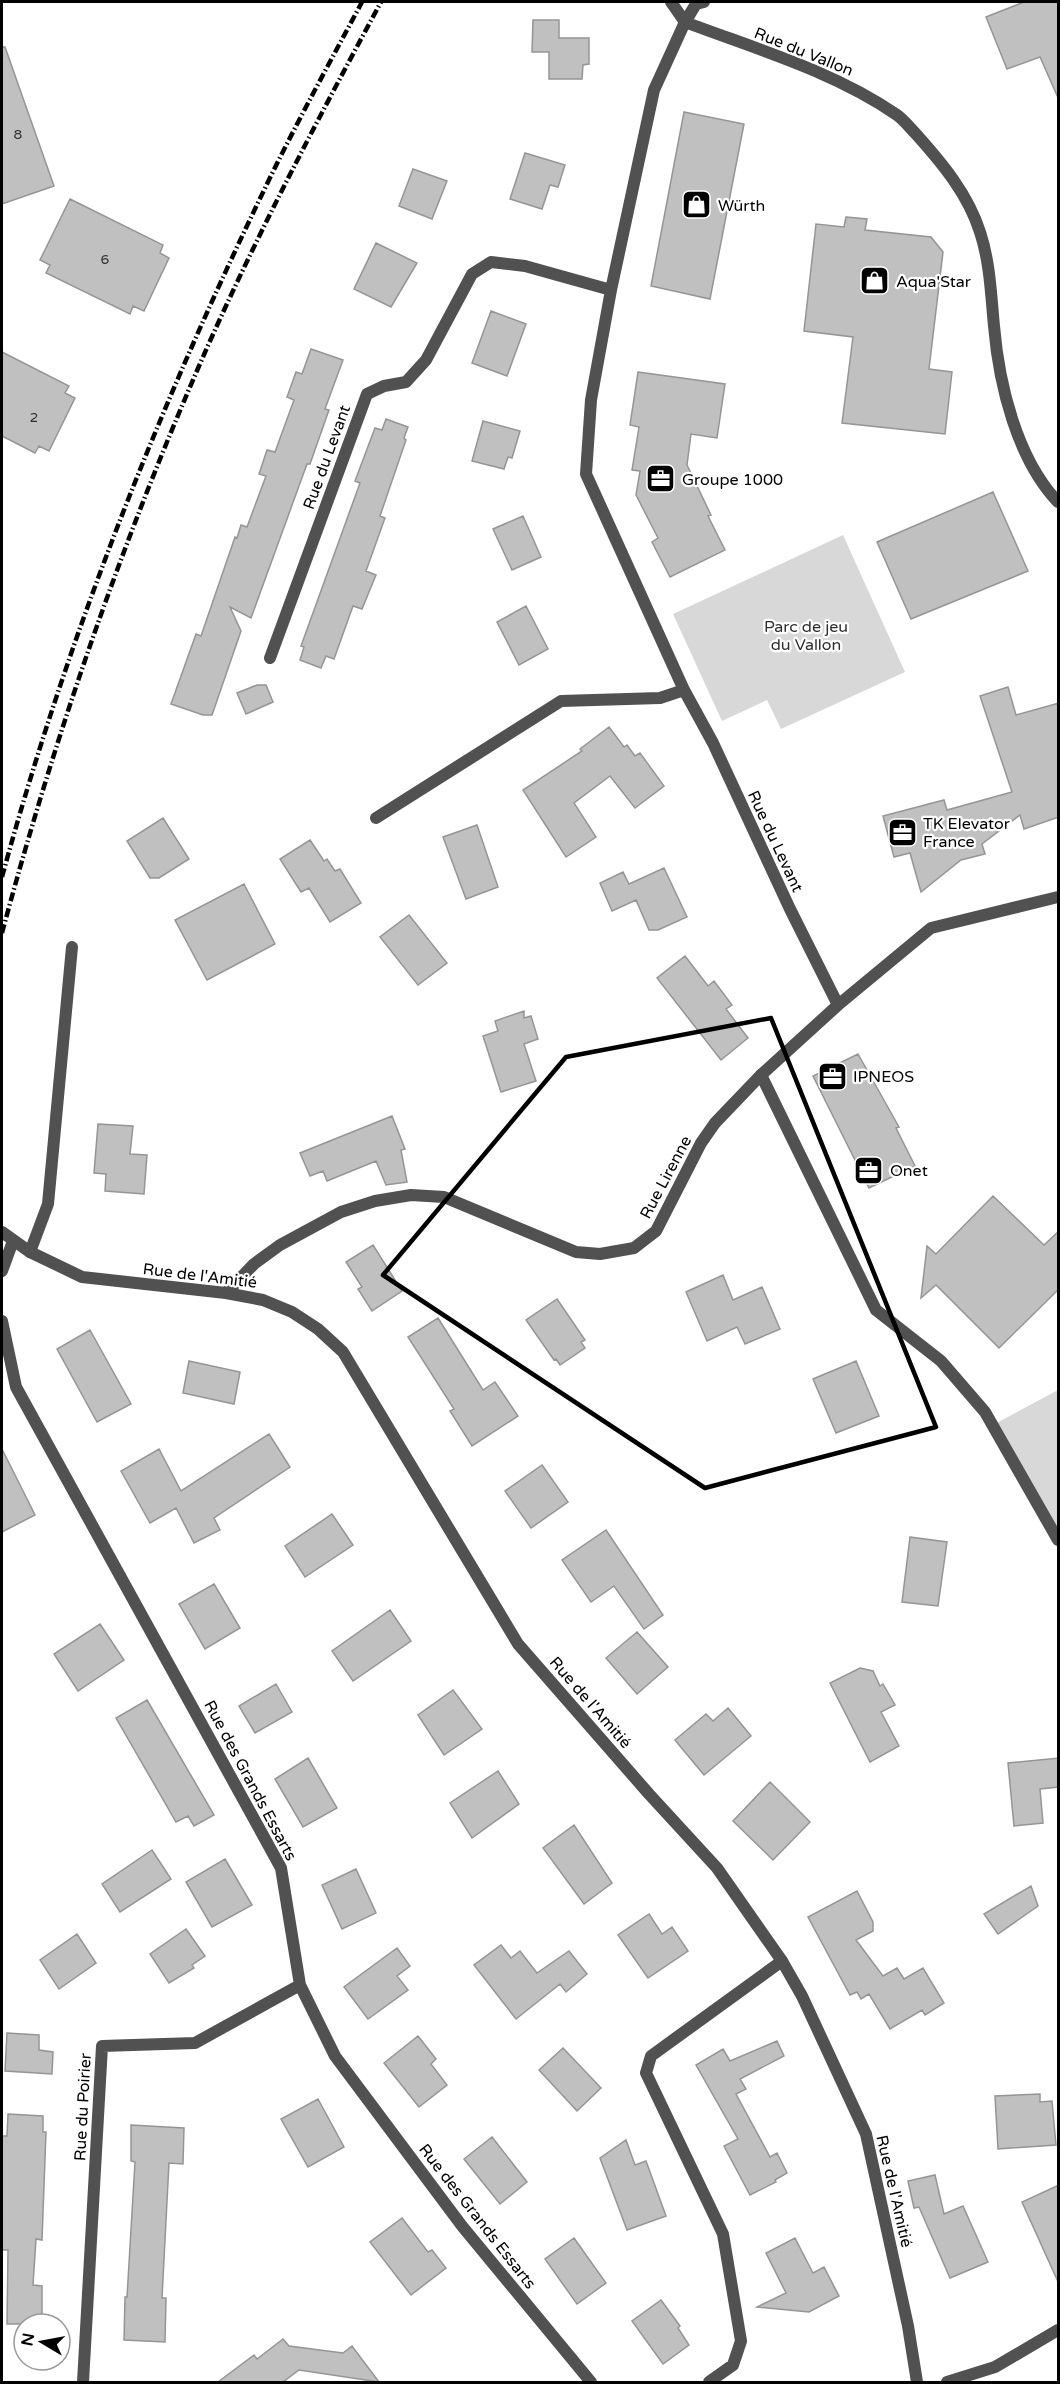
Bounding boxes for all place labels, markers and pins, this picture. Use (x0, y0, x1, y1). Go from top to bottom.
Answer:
shop icon: Würth (681, 189, 713, 221)
place label: Würth (718, 196, 765, 216)
shop icon: Aqua'Star (859, 265, 891, 297)
place label: Aqua'Star (896, 272, 972, 292)
office icon: Groupe 1000 (645, 463, 677, 495)
place label: Groupe 1000 (682, 470, 783, 490)
place label: TK Elevator France (923, 814, 1011, 852)
office icon: TK Elevator France (886, 816, 918, 848)
office icon: IPNEOS (816, 1060, 848, 1092)
place label: IPNEOS (853, 1067, 914, 1087)
office icon: Onet (853, 1154, 885, 1186)
place label: Onet (890, 1161, 928, 1181)

